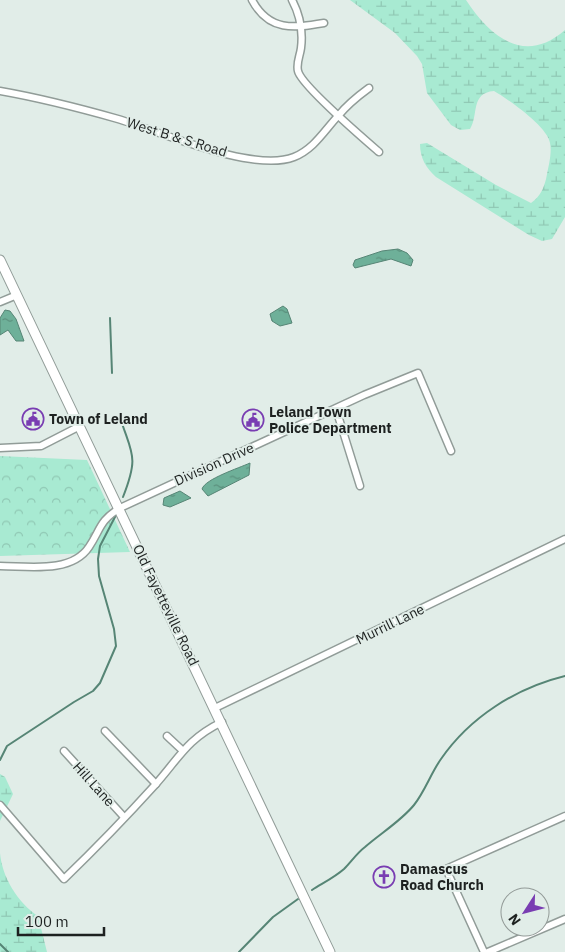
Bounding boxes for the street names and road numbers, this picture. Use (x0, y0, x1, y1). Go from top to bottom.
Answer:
street label: West B & S Road (125, 113, 229, 161)
street label: Division Drive (171, 438, 257, 490)
street label: Old Fayetteville Road (129, 541, 203, 669)
street label: Murrill Lane (353, 600, 428, 648)
street label: Hill Lane (69, 758, 119, 810)

